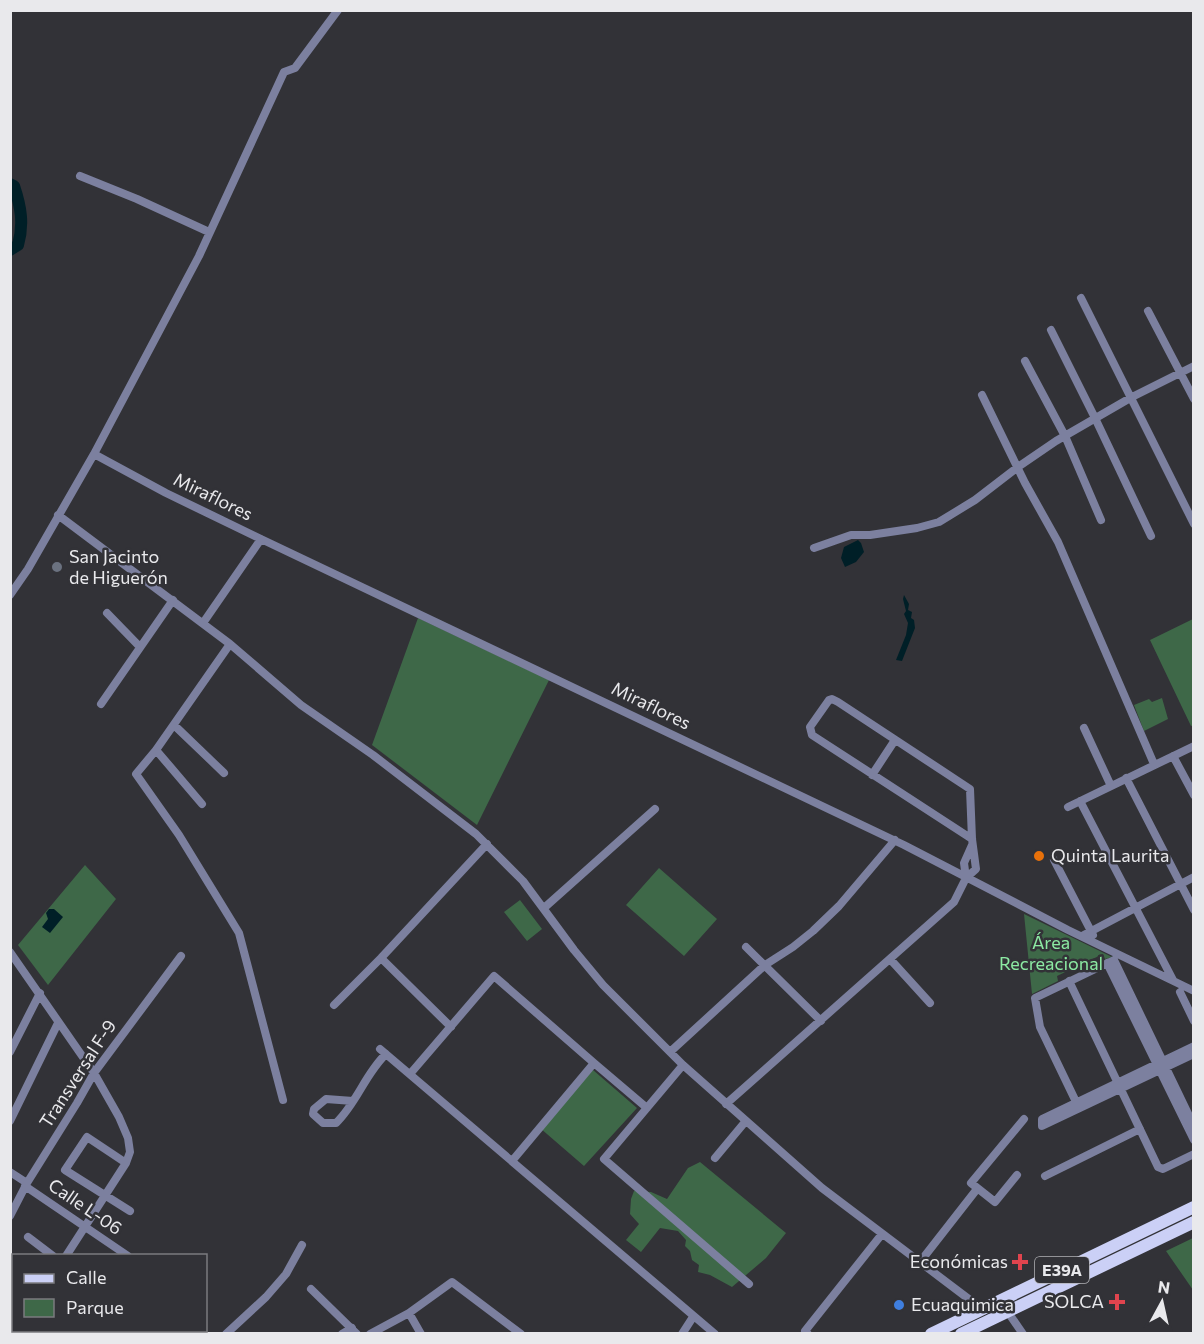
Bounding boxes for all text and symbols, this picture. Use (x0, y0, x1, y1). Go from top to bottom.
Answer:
street label: Miraflores (170, 468, 257, 525)
place label: San Jacinto de Higuerón (69, 545, 168, 588)
marker: San Jacinto de Higuerón (50, 560, 64, 574)
street label: Miraflores (608, 677, 695, 734)
place label: Quinta Laurita (1051, 844, 1169, 866)
marker: Quinta Laurita (1032, 849, 1046, 863)
park label: Área Recreacional (999, 931, 1103, 974)
street label: Transversal F-9 (34, 1015, 120, 1132)
street label: Calle L-06 (44, 1173, 127, 1239)
place label: Económicas (910, 1250, 1008, 1272)
legend (12, 1254, 207, 1332)
marker: Económicas (1013, 1255, 1027, 1269)
road number: E39A (1035, 1257, 1089, 1283)
text: Calle (66, 1266, 106, 1288)
north arrow (1132, 1272, 1192, 1332)
text: N (1157, 1276, 1171, 1297)
place label: SOLCA (1044, 1290, 1104, 1312)
place label: Ecuaquimica (911, 1293, 1014, 1315)
marker: SOLCA (1108, 1293, 1126, 1311)
text: Parque (66, 1296, 124, 1318)
marker: Ecuaquimica (892, 1298, 906, 1312)

